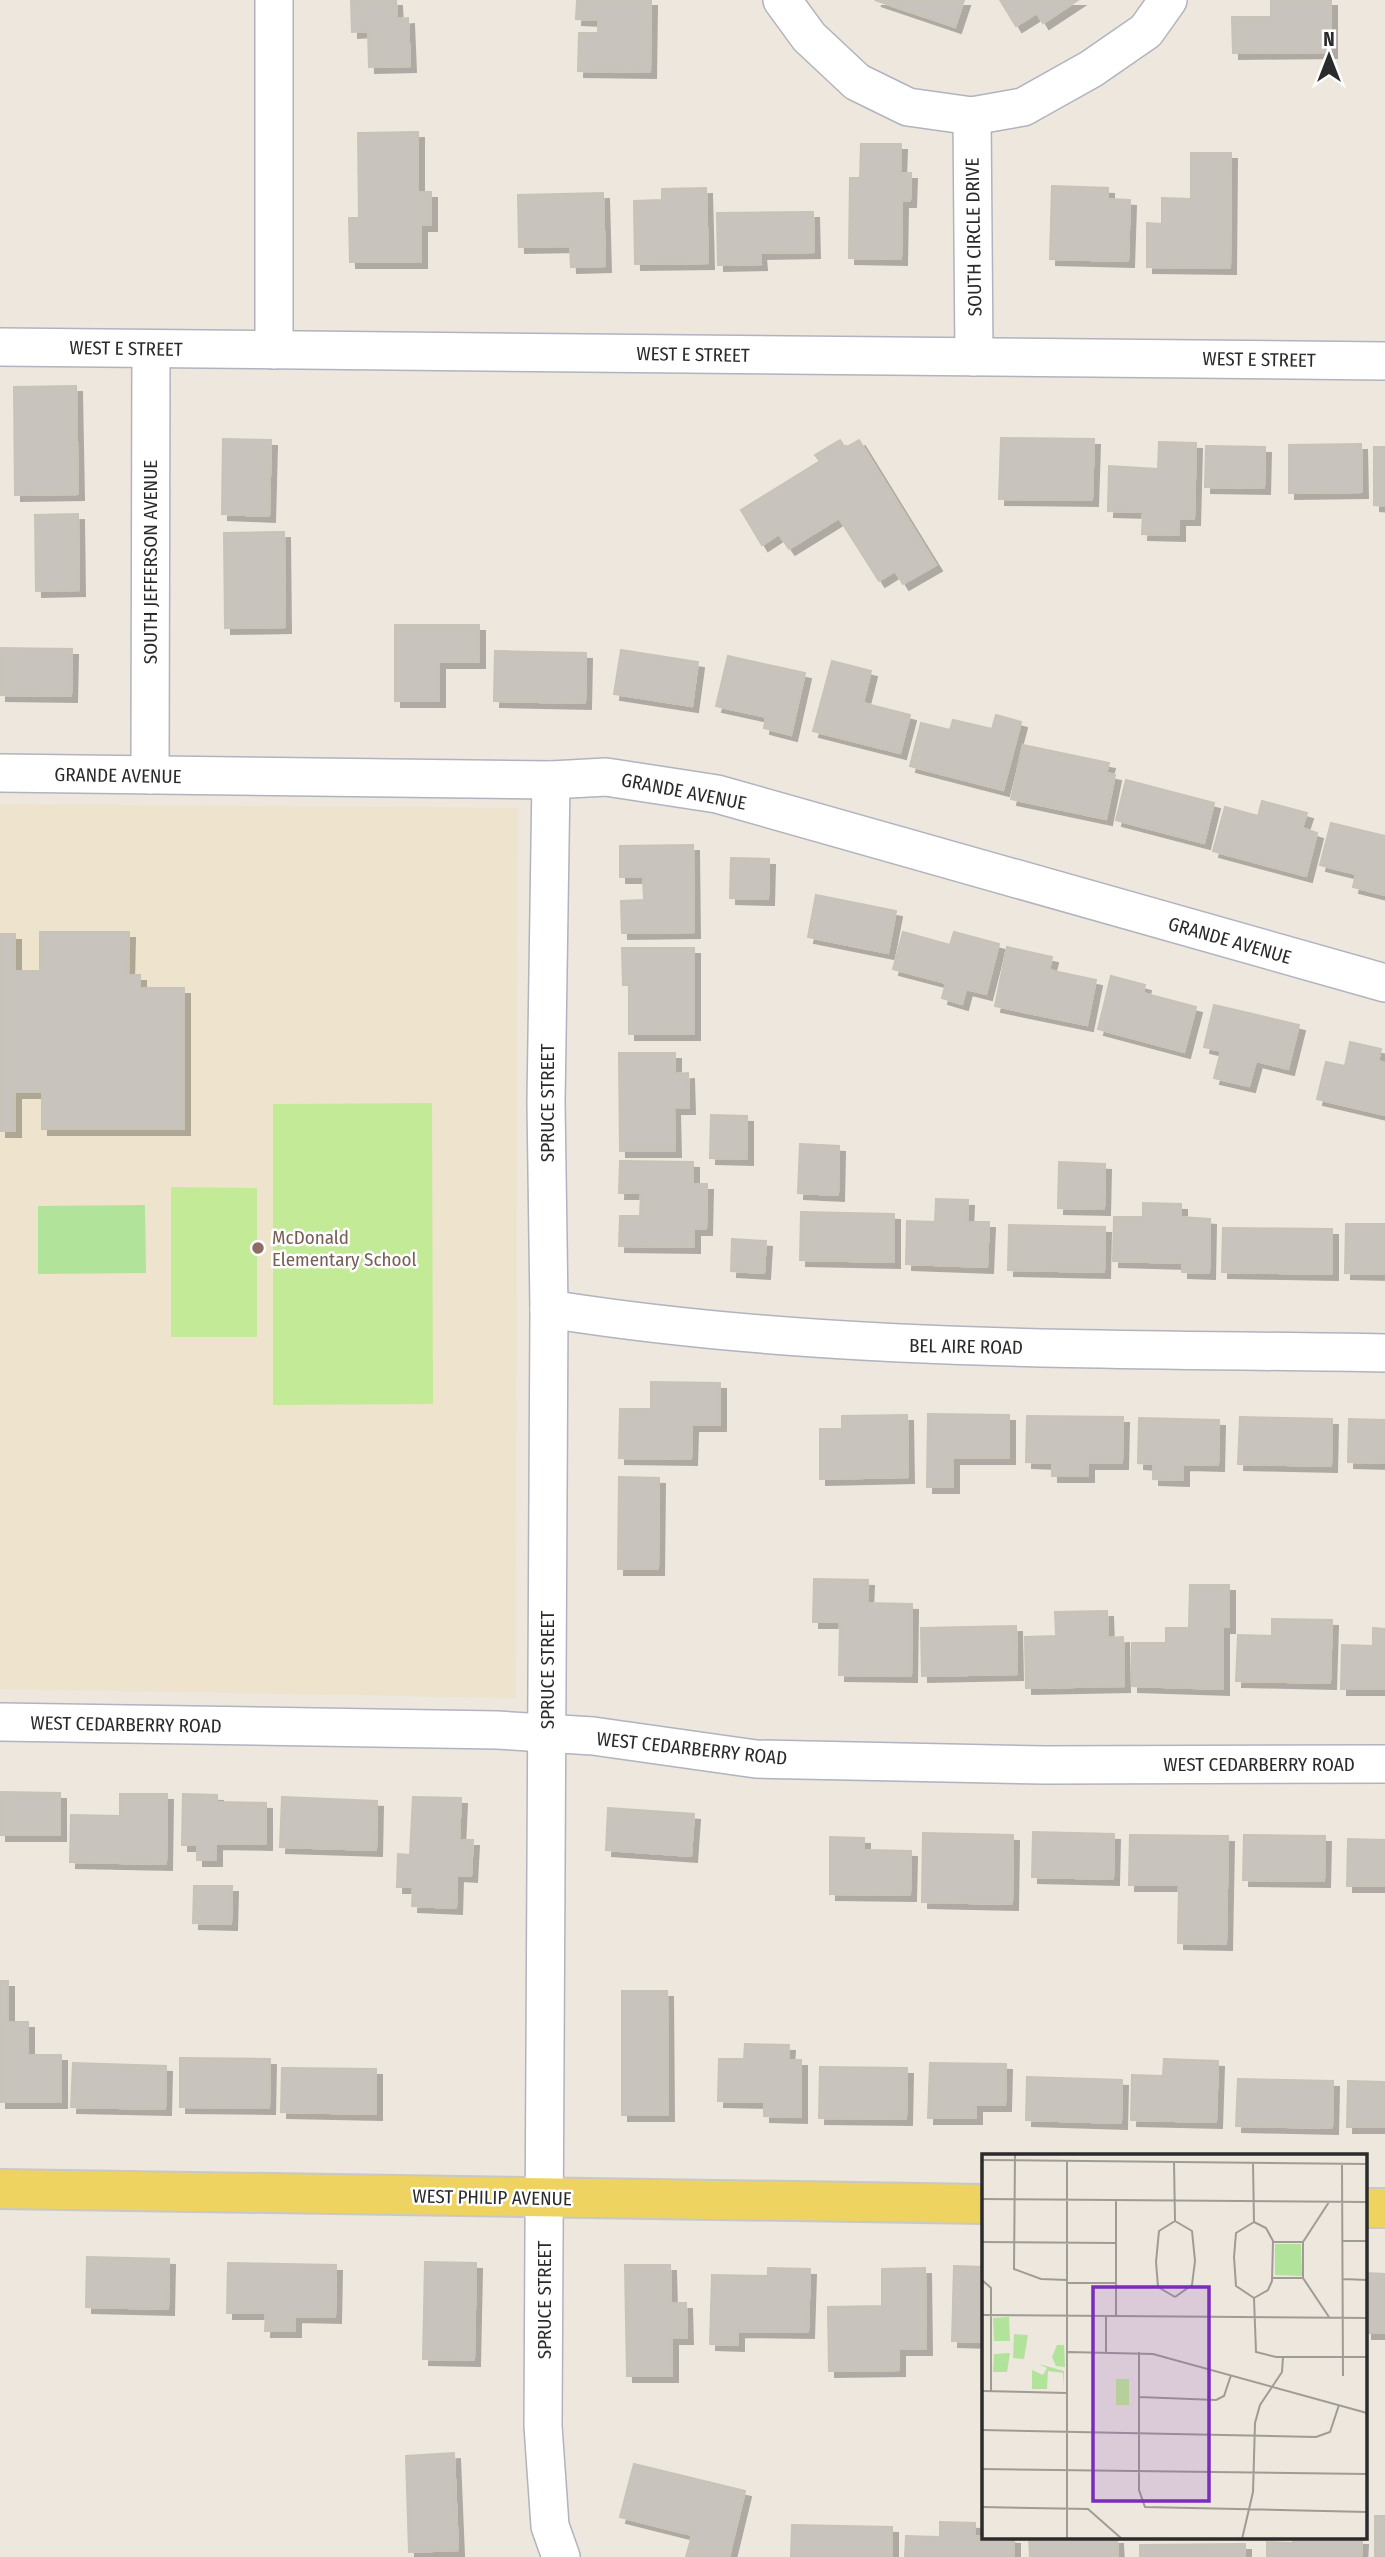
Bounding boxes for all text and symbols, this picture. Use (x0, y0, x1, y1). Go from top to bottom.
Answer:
north arrow (1294, 21, 1364, 91)
text: N (1323, 28, 1335, 51)
street label: SOUTH CIRCLE DRIVE (961, 157, 986, 316)
street label: WEST E STREET (69, 336, 183, 361)
street label: WEST E STREET (636, 342, 750, 367)
street label: WEST E STREET (1202, 347, 1316, 372)
street label: SOUTH JEFFERSON AVENUE (139, 460, 162, 664)
street label: GRANDE AVENUE (54, 763, 182, 788)
street label: GRANDE AVENUE (619, 768, 749, 815)
street label: GRANDE AVENUE (1166, 912, 1294, 969)
street label: SPRUCE STREET (536, 1044, 559, 1162)
place label: McDonald Elementary School (272, 1226, 417, 1271)
marker: McDonald Elementary School (250, 1240, 266, 1256)
street label: BEL AIRE ROAD (909, 1334, 1023, 1359)
street label: SPRUCE STREET (536, 1611, 559, 1729)
street label: WEST CEDARBERRY ROAD (30, 1711, 222, 1738)
street label: WEST CEDARBERRY ROAD (596, 1727, 788, 1770)
street label: WEST CEDARBERRY ROAD (1163, 1753, 1355, 1776)
inset map (982, 2154, 1368, 2540)
street label: WEST PHILIP AVENUE (412, 2185, 572, 2210)
street label: SPRUCE STREET (533, 2241, 556, 2359)

